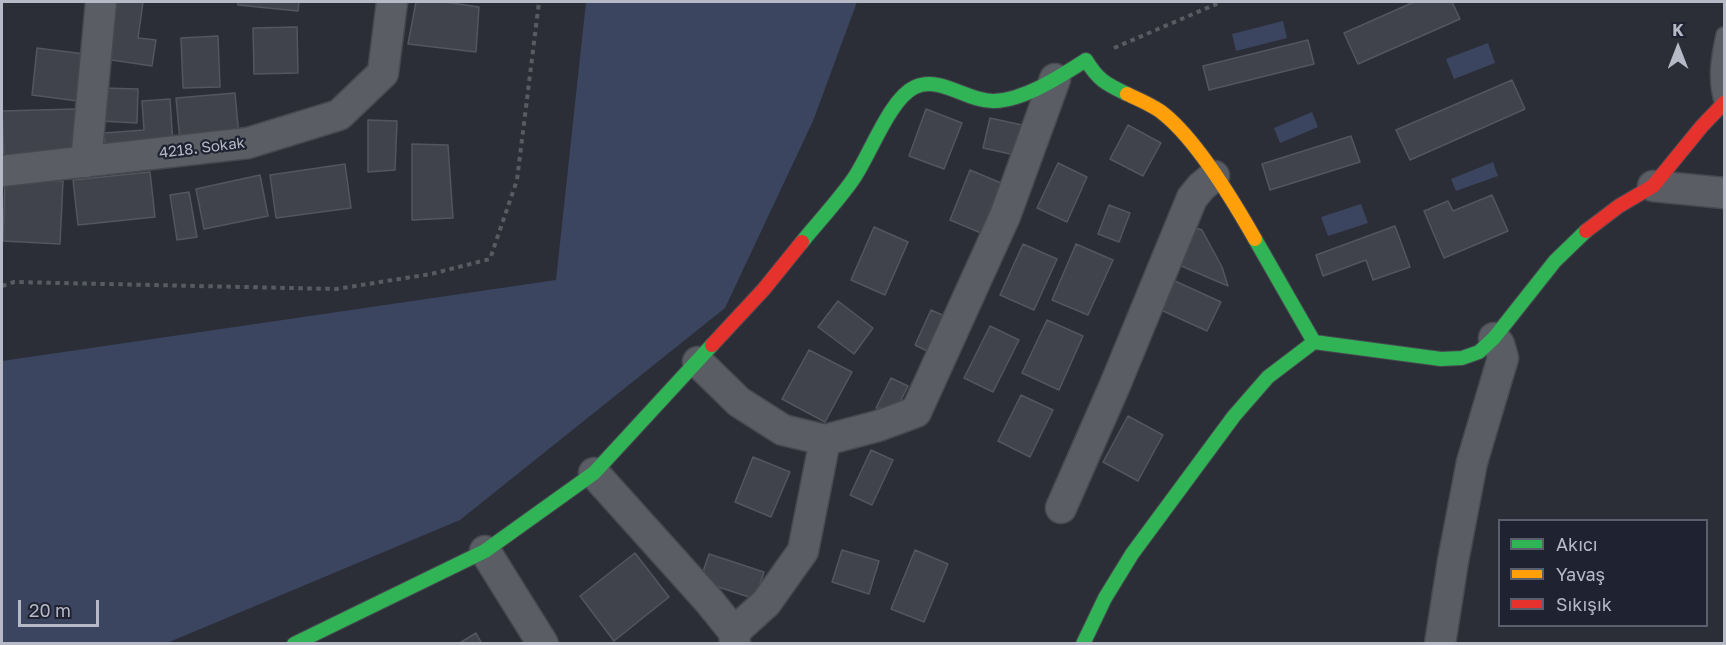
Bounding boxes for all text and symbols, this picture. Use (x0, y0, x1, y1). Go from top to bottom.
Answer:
north arrow (1648, 18, 1708, 78)
text: K (1672, 20, 1684, 40)
street label: 4218. Sokak (158, 134, 246, 162)
legend (1498, 519, 1708, 627)
text: Akıcı (1556, 533, 1598, 555)
text: Yavaş (1556, 563, 1605, 585)
scale bar (21, 588, 102, 626)
text: Sıkışık (1556, 593, 1612, 615)
text: 20 m (29, 599, 71, 621)

